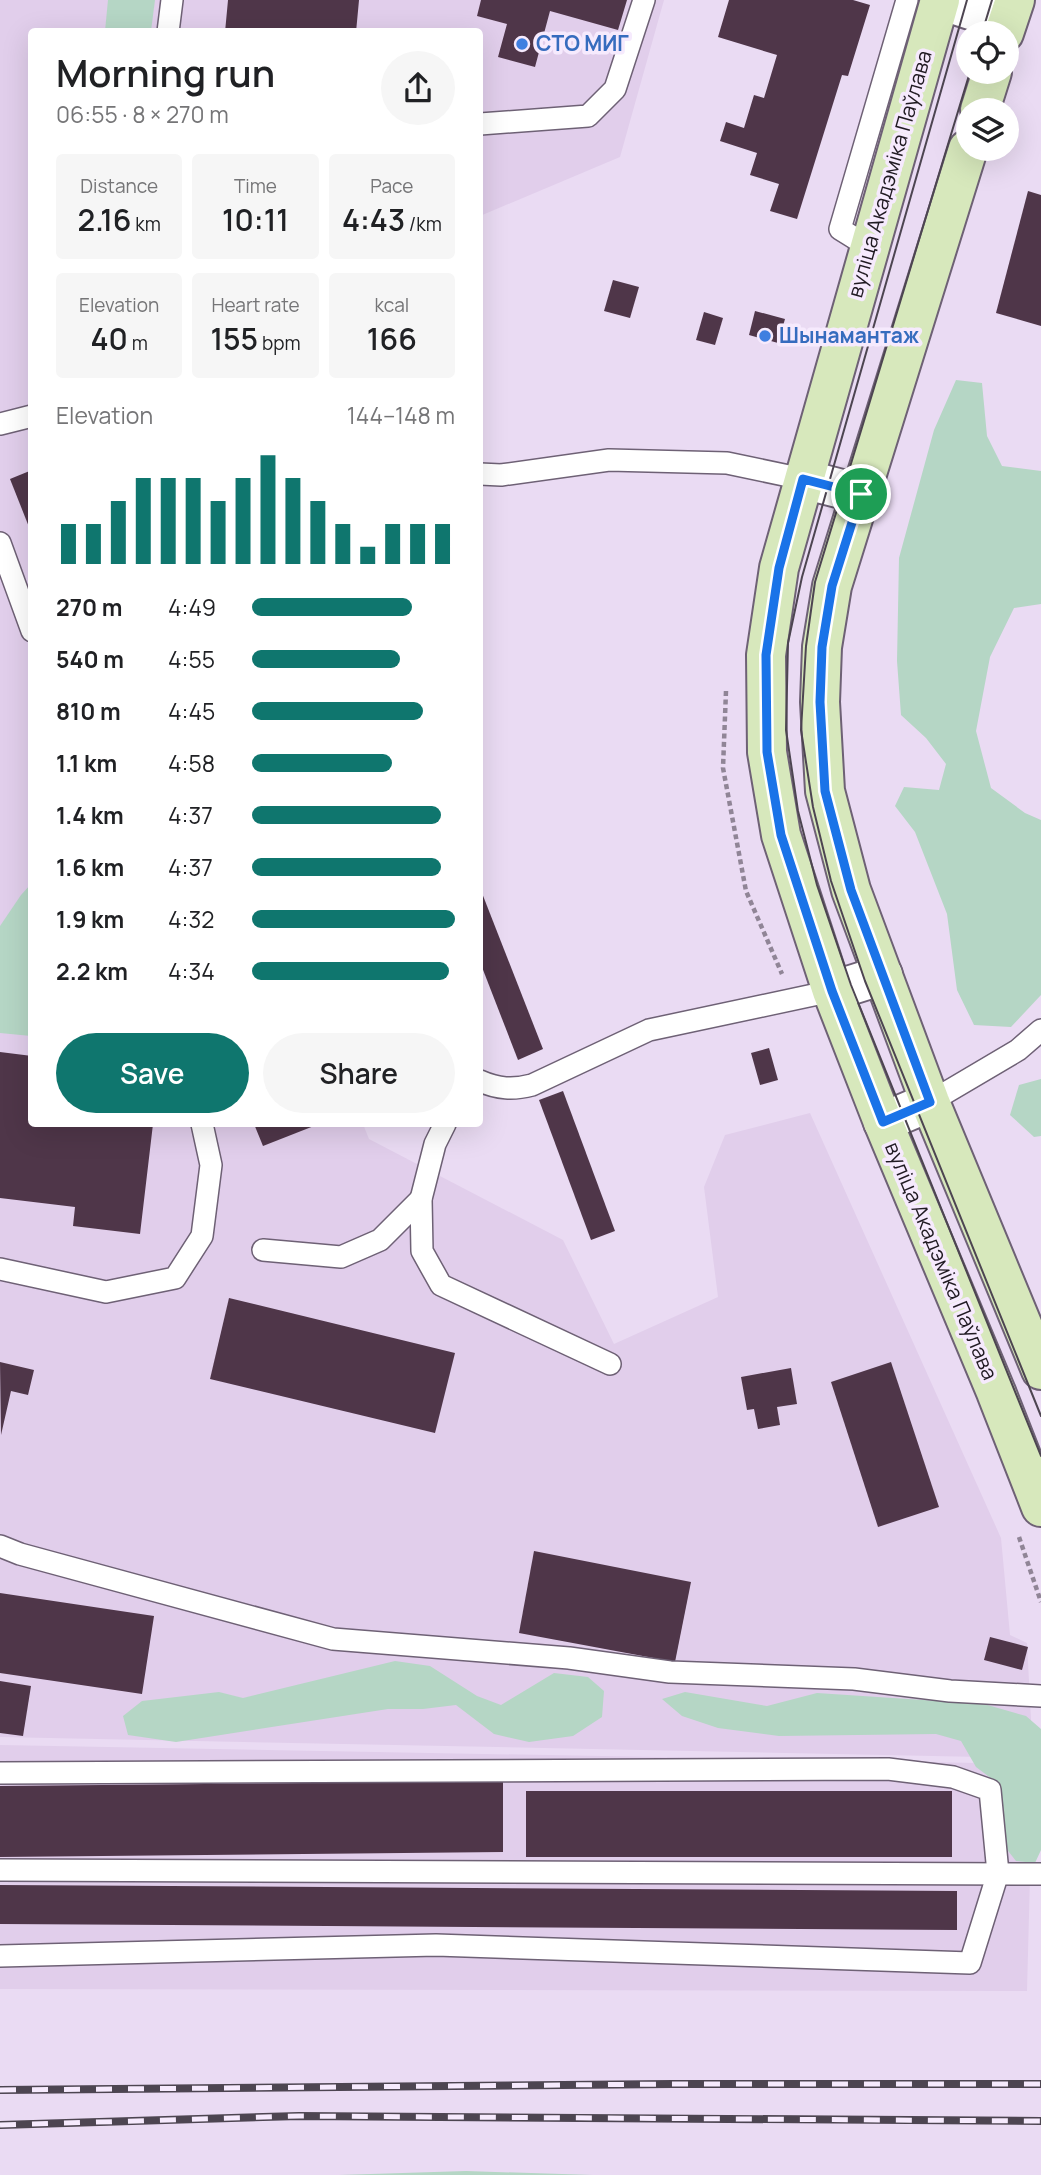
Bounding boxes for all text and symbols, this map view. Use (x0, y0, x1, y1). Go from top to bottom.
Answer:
map controls (956, 21, 1019, 161)
button: locate (956, 21, 1019, 84)
place label: СТО МИГ (536, 29, 629, 57)
marker: СТО МИГ (514, 36, 530, 52)
text: Morning run (56, 46, 275, 98)
street label: вуліца Акадэміка Паўлава (840, 47, 938, 301)
button: share (381, 51, 455, 125)
text: 06:55 · 8 × 270 m (56, 98, 229, 130)
button: layers (956, 98, 1019, 161)
text: Distance (80, 173, 158, 199)
text: Time (234, 173, 277, 199)
text: Pace (370, 173, 413, 199)
text: 2.16 (78, 199, 131, 240)
text: 10:11 (222, 199, 289, 240)
text: 4:43 (342, 199, 405, 240)
text: km (131, 211, 161, 237)
text: /km (405, 211, 442, 237)
text: Elevation (79, 292, 159, 318)
text: Heart rate (211, 292, 300, 318)
text: kcal (374, 292, 409, 318)
text: 40 (91, 318, 128, 359)
text: 155 (210, 318, 258, 359)
text: 166 (367, 318, 417, 359)
place label: Шынамантаж (779, 321, 919, 349)
marker: Шынамантаж (757, 328, 773, 344)
text: m (128, 330, 148, 356)
text: bpm (258, 330, 301, 356)
text: Elevation (56, 399, 153, 431)
text: 144–148 m (347, 399, 455, 431)
pin (831, 464, 891, 524)
icon: arrive (842, 475, 880, 513)
text: 270 m (56, 591, 122, 623)
text: 4:49 (168, 591, 216, 623)
text: 540 m (56, 643, 124, 675)
text: 4:55 (168, 643, 215, 675)
text: 810 m (56, 695, 121, 727)
text: 4:45 (168, 695, 215, 727)
text: 1.1 km (56, 747, 117, 779)
text: 4:58 (168, 747, 215, 779)
text: 1.4 km (56, 799, 124, 831)
text: 4:37 (168, 799, 213, 831)
text: 1.6 km (56, 851, 124, 883)
text: 4:37 (168, 851, 213, 883)
text: 1.9 km (56, 903, 124, 935)
text: 4:32 (168, 903, 214, 935)
text: 2.2 km (56, 955, 128, 987)
text: 4:34 (168, 955, 215, 987)
button: Save (56, 1033, 249, 1113)
button: Share (263, 1033, 455, 1113)
street label: вуліца Акадэміка Паўлава (879, 1137, 1005, 1384)

